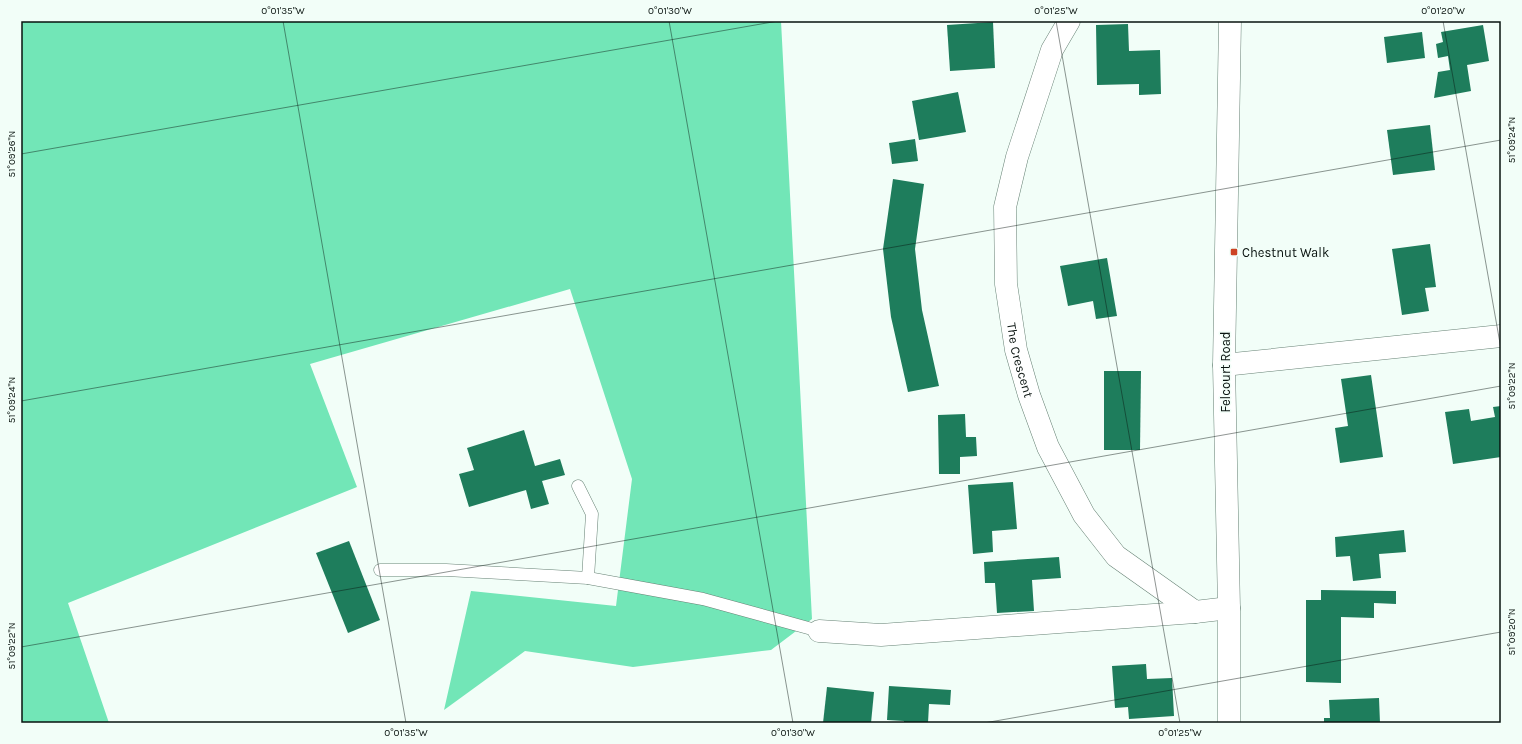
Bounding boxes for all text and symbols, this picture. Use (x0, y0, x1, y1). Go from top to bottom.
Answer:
text: 0°01'35"W (261, 5, 305, 17)
text: 0°01'30"W (648, 5, 692, 17)
text: 0°01'25"W (1034, 5, 1078, 17)
text: 0°01'20"W (1421, 5, 1465, 17)
text: 51°09'24"N (1506, 117, 1518, 163)
text: 51°09'26"N (6, 131, 18, 177)
place label: Chestnut Walk (1242, 245, 1329, 260)
marker: Chestnut Walk (1229, 247, 1239, 257)
street label: The Crescent (1004, 322, 1036, 399)
street label: Felcourt Road (1218, 331, 1233, 413)
text: 51°09'22"N (1506, 363, 1518, 409)
text: 51°09'24"N (6, 377, 18, 423)
text: 51°09'20"N (1506, 608, 1518, 656)
text: 51°09'22"N (6, 623, 18, 669)
text: 0°01'35"W (384, 727, 428, 739)
text: 0°01'30"W (771, 727, 815, 739)
text: 0°01'25"W (1158, 727, 1202, 739)

